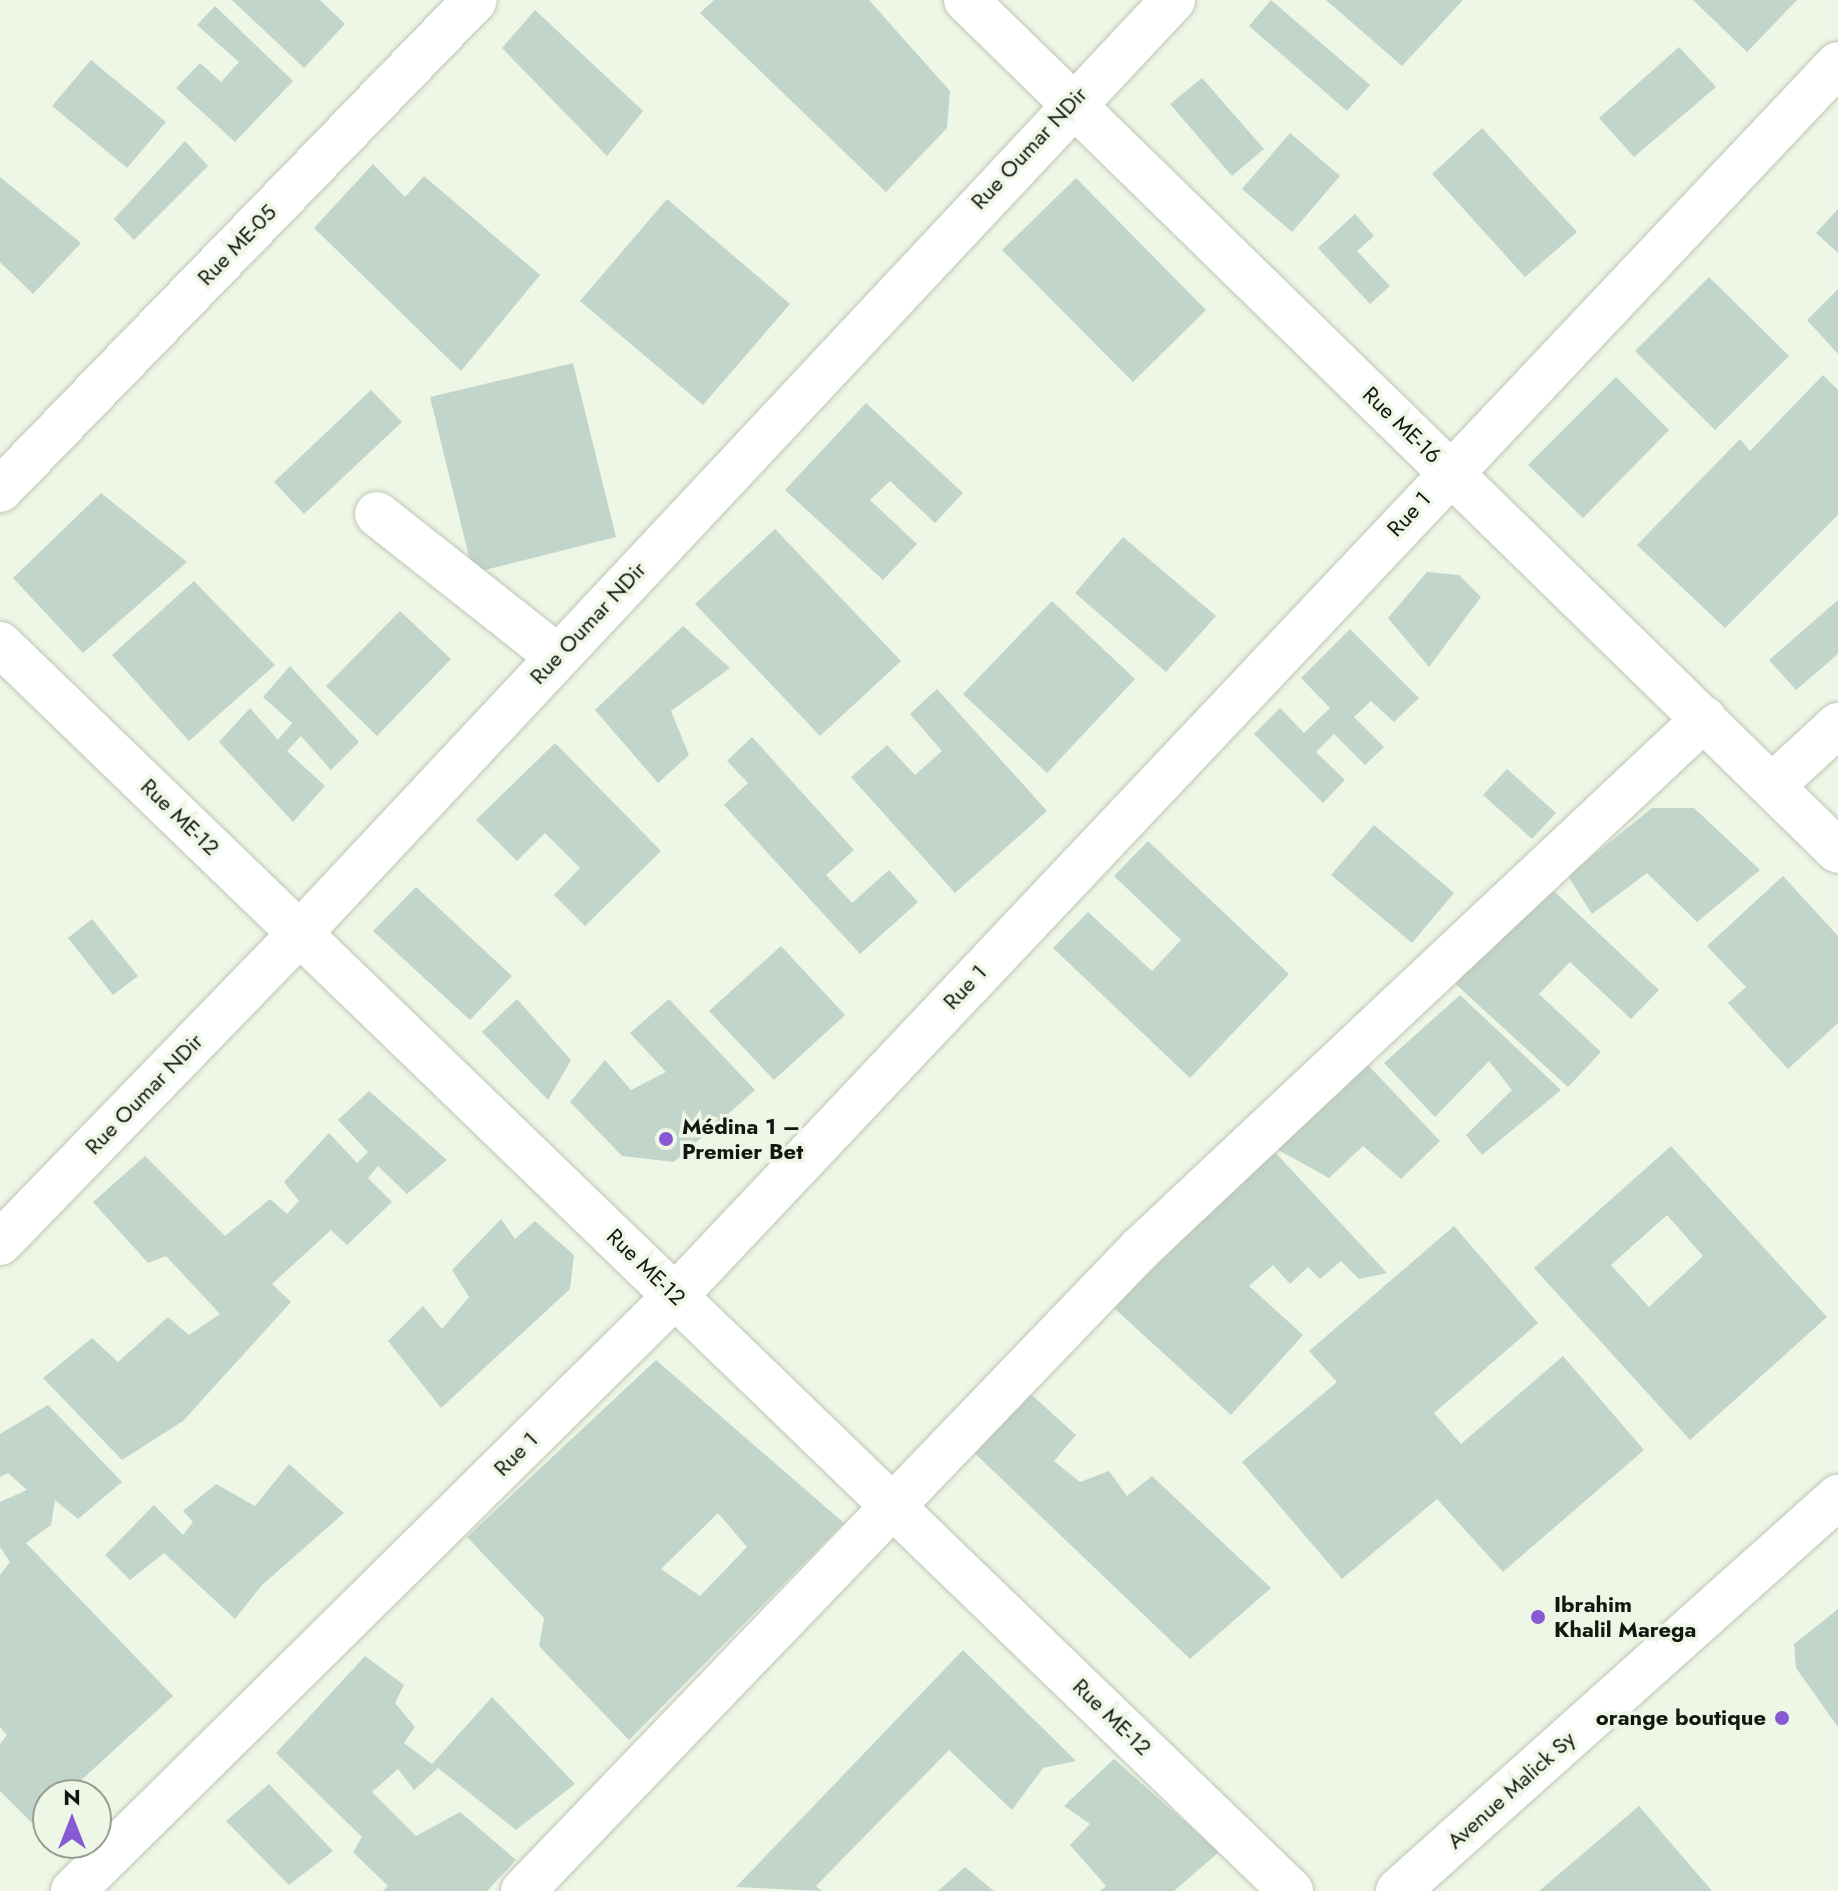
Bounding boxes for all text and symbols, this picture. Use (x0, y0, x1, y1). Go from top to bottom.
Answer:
street label: Rue Oumar NDir (966, 81, 1092, 215)
street label: Rue ME-05 (192, 199, 282, 291)
street label: Rue ME-16 (1357, 381, 1447, 469)
street label: Rue 1 (1382, 486, 1436, 542)
street label: Rue Oumar NDir (525, 556, 651, 690)
street label: Rue ME-12 (135, 773, 225, 861)
street label: Rue 1 (938, 959, 992, 1015)
street label: Rue Oumar NDir (80, 1028, 208, 1160)
place label: Médina 1 – Premier Bet (682, 1113, 803, 1164)
marker: Médina 1 – Premier Bet (657, 1130, 675, 1148)
street label: Rue ME-12 (601, 1223, 691, 1311)
street label: Rue 1 (488, 1426, 544, 1482)
place label: Ibrahim Khalil Marega (1554, 1591, 1696, 1642)
marker: Ibrahim Khalil Marega (1529, 1608, 1547, 1626)
street label: Rue ME-12 (1067, 1673, 1157, 1761)
place label: orange boutique (1596, 1705, 1766, 1731)
marker: orange boutique (1773, 1709, 1791, 1727)
street label: Avenue Malick Sy (1442, 1726, 1580, 1854)
north arrow (32, 1779, 112, 1859)
text: N (63, 1781, 81, 1813)

